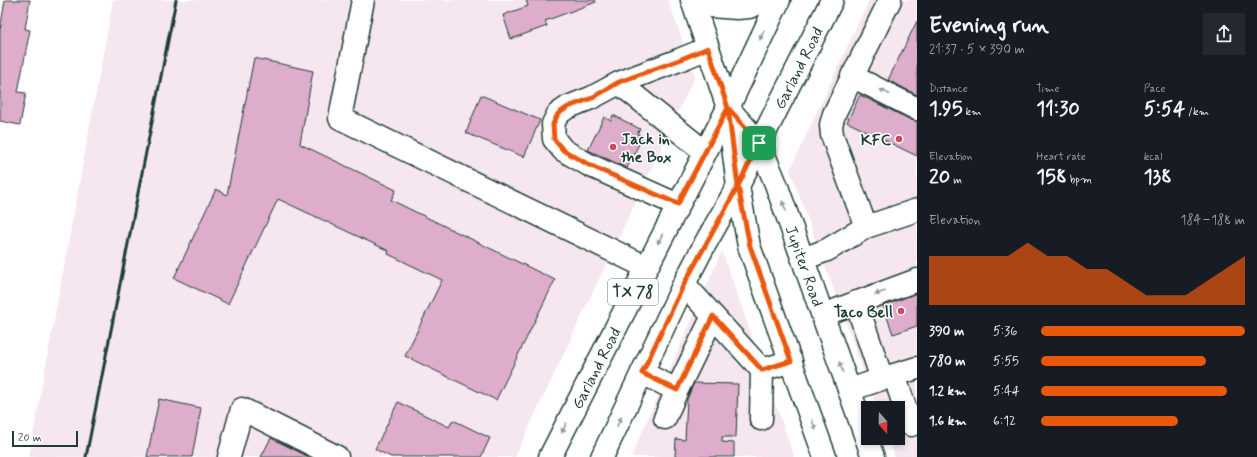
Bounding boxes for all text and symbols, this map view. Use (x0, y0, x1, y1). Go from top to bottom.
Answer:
text: Evening run (929, 12, 1049, 40)
button: share (1203, 13, 1245, 55)
street label: Garland Road (770, 24, 829, 113)
one-way arrow (759, 30, 765, 41)
text: 21:37 · 5 × 390 m (929, 41, 1025, 58)
text: Distance (929, 82, 968, 96)
text: Time (1036, 82, 1059, 96)
text: Pace (1144, 82, 1166, 96)
one-way arrow (879, 89, 890, 95)
text: 1.95 (929, 96, 963, 123)
text: 11:30 (1036, 96, 1080, 123)
text: 5:54 (1144, 96, 1185, 123)
text: km (963, 105, 982, 119)
text: /km (1185, 105, 1209, 119)
pin (742, 126, 776, 160)
place label: Jack in the Box (620, 129, 671, 168)
place label: KFC (861, 130, 892, 151)
icon: arrive (748, 132, 770, 154)
marker: KFC (894, 134, 904, 144)
marker: Jack in the Box (608, 142, 618, 152)
text: Elevation (929, 150, 972, 164)
text: Heart rate (1036, 150, 1086, 164)
text: kcal (1144, 150, 1162, 164)
text: 20 (929, 164, 950, 191)
text: 158 (1036, 164, 1067, 191)
text: 138 (1144, 164, 1172, 191)
text: m (950, 173, 962, 187)
text: bpm (1067, 173, 1092, 187)
one-way arrow (781, 199, 787, 211)
text: Elevation (929, 212, 980, 229)
text: 184–188 m (1181, 212, 1245, 229)
street label: Jupiter Road (780, 223, 828, 310)
one-way arrow (657, 233, 664, 245)
road number: TX 78 (608, 279, 658, 305)
one-way arrow (874, 291, 886, 297)
place label: Taco Bell (834, 302, 893, 323)
marker: Taco Bell (896, 306, 906, 316)
text: 390 m (929, 323, 964, 340)
text: 5:36 (993, 323, 1017, 340)
street label: Garland Road (567, 324, 626, 413)
text: 780 m (929, 353, 966, 370)
text: 5:55 (993, 353, 1019, 370)
one-way arrow (838, 361, 844, 373)
text: 1.2 km (929, 383, 966, 400)
text: 5:44 (993, 383, 1020, 400)
north arrow (861, 401, 905, 445)
map controls (861, 401, 905, 445)
text: 1.6 km (929, 413, 967, 430)
text: 6:12 (993, 413, 1016, 430)
one-way arrow (616, 416, 622, 427)
one-way arrow (811, 420, 817, 432)
one-way arrow (561, 422, 567, 434)
scale bar (12, 429, 78, 448)
text: 20 m (18, 431, 41, 445)

